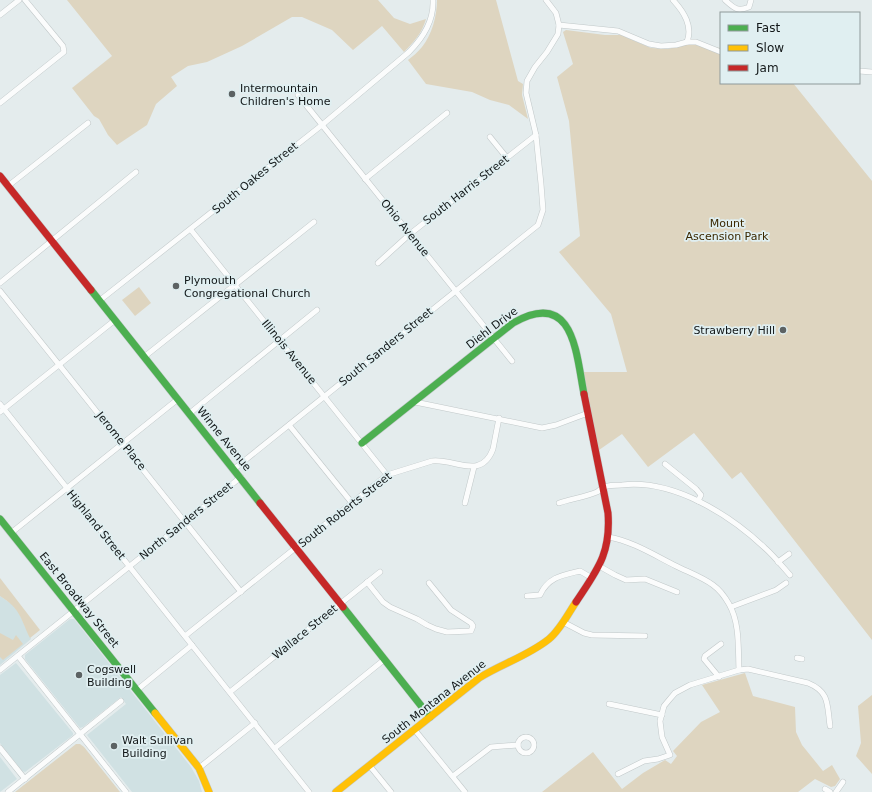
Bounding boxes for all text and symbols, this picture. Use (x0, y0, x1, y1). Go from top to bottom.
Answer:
legend (720, 12, 860, 84)
text: Fast (756, 21, 780, 35)
text: Slow (756, 41, 784, 55)
text: Jam (755, 61, 779, 75)
place label: Intermountain Children's Home (240, 82, 331, 108)
marker: Intermountain Children's Home (227, 89, 237, 99)
street label: South Oakes Street (210, 139, 301, 216)
street label: South Harris Street (421, 152, 512, 227)
street label: Ohio Avenue (378, 197, 432, 259)
park label: Mount Ascension Park (686, 217, 769, 243)
place label: Plymouth Congregational Church (184, 274, 310, 300)
marker: Plymouth Congregational Church (171, 281, 181, 291)
street label: Diehl Drive (464, 304, 521, 352)
street label: South Sanders Street (336, 305, 436, 389)
street label: Illinois Avenue (259, 317, 319, 387)
place label: Strawberry Hill (693, 324, 775, 337)
marker: Strawberry Hill (778, 325, 788, 335)
street label: Winne Avenue (194, 404, 254, 474)
street label: Jerome Place (93, 408, 149, 473)
street label: South Roberts Street (296, 469, 395, 550)
street label: North Sanders Street (137, 479, 236, 563)
street label: Highland Street (64, 488, 129, 563)
street label: East Broadway Street (37, 550, 122, 651)
street label: Wallace Street (270, 602, 341, 662)
street label: South Montana Avenue (380, 657, 489, 746)
place label: Cogswell Building (87, 663, 136, 689)
marker: Cogswell Building (74, 670, 84, 680)
place label: Walt Sullivan Building (122, 734, 193, 760)
marker: Walt Sullivan Building (109, 741, 119, 751)

